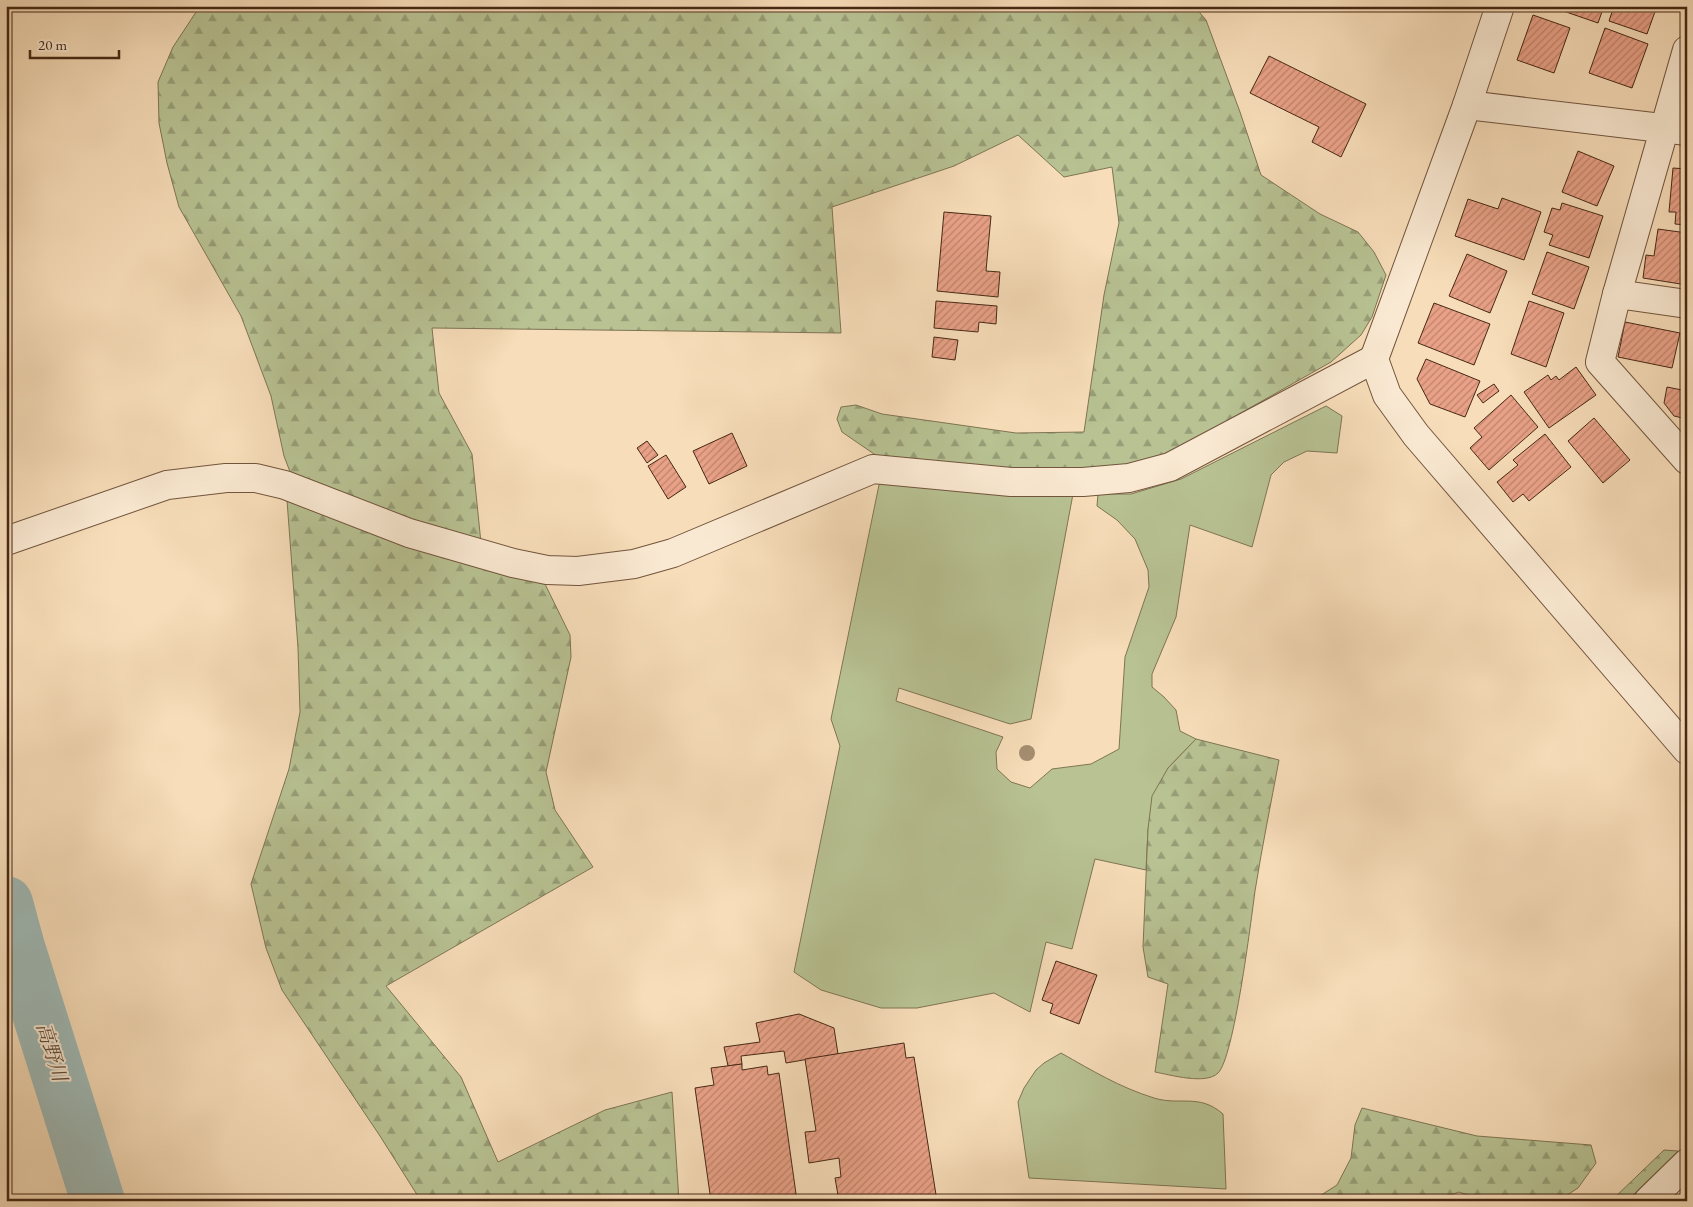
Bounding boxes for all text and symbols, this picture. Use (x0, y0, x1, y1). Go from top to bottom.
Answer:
scale bar (30, 28, 119, 60)
text: 20 m (38, 35, 67, 54)
water label: 高野川 (31, 1020, 74, 1086)

